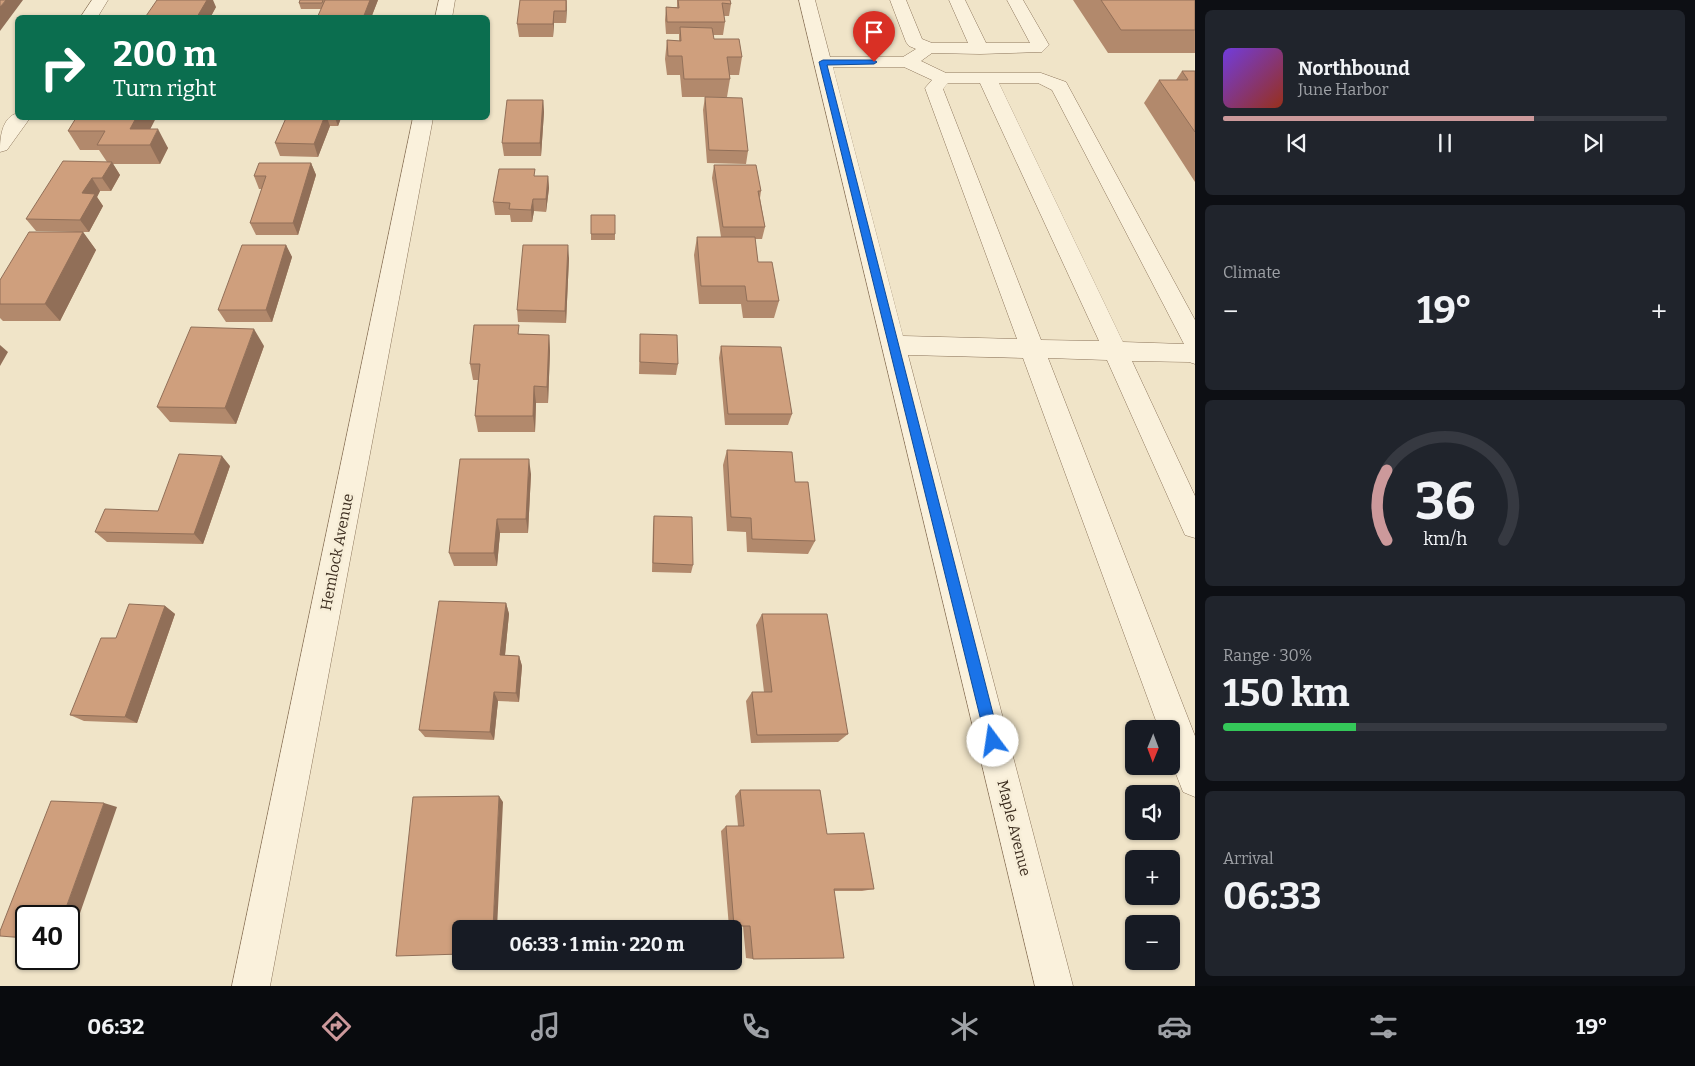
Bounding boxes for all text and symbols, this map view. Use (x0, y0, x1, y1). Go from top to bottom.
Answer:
pin (853, 11, 895, 62)
icon: arrive (860, 18, 888, 46)
text: 200 m (113, 33, 217, 75)
icon: right (30, 35, 95, 100)
text: Northbound (1298, 57, 1410, 80)
text: Turn right (113, 75, 216, 102)
text: June Harbor (1298, 80, 1389, 99)
icon: previous (1283, 129, 1311, 157)
icon: pause (1431, 129, 1459, 157)
icon: next (1579, 129, 1607, 157)
text: Climate (1223, 263, 1281, 282)
text: 19° (1417, 287, 1472, 333)
text: − (1223, 295, 1238, 328)
text: + (1651, 295, 1667, 328)
text: 36 (1415, 470, 1475, 533)
street label: Hemlock Avenue (317, 492, 357, 612)
text: km/h (1423, 528, 1467, 550)
text: Range · 30% (1223, 646, 1312, 665)
text: 150 km (1223, 670, 1350, 716)
position arrow (966, 714, 1018, 766)
north arrow (1125, 720, 1180, 775)
map controls (1125, 720, 1180, 970)
street label: Maple Avenue (993, 778, 1035, 878)
button: sound (1125, 785, 1180, 840)
text: Arrival (1223, 849, 1274, 868)
button: + (1125, 850, 1180, 905)
text: 06:33 (1223, 873, 1322, 919)
speed limit sign: 40 (15, 905, 80, 970)
button: − (1125, 915, 1180, 970)
text: 06:33 · 1 min · 220 m (510, 933, 684, 956)
icon: directions (319, 1009, 354, 1044)
icon: music (528, 1009, 563, 1044)
icon: phone (738, 1009, 773, 1044)
icon: climate (947, 1009, 982, 1044)
icon: car (1157, 1009, 1192, 1044)
icon: filters (1366, 1009, 1401, 1044)
text: 06:32 (87, 1013, 144, 1040)
text: 19° (1576, 1013, 1608, 1040)

